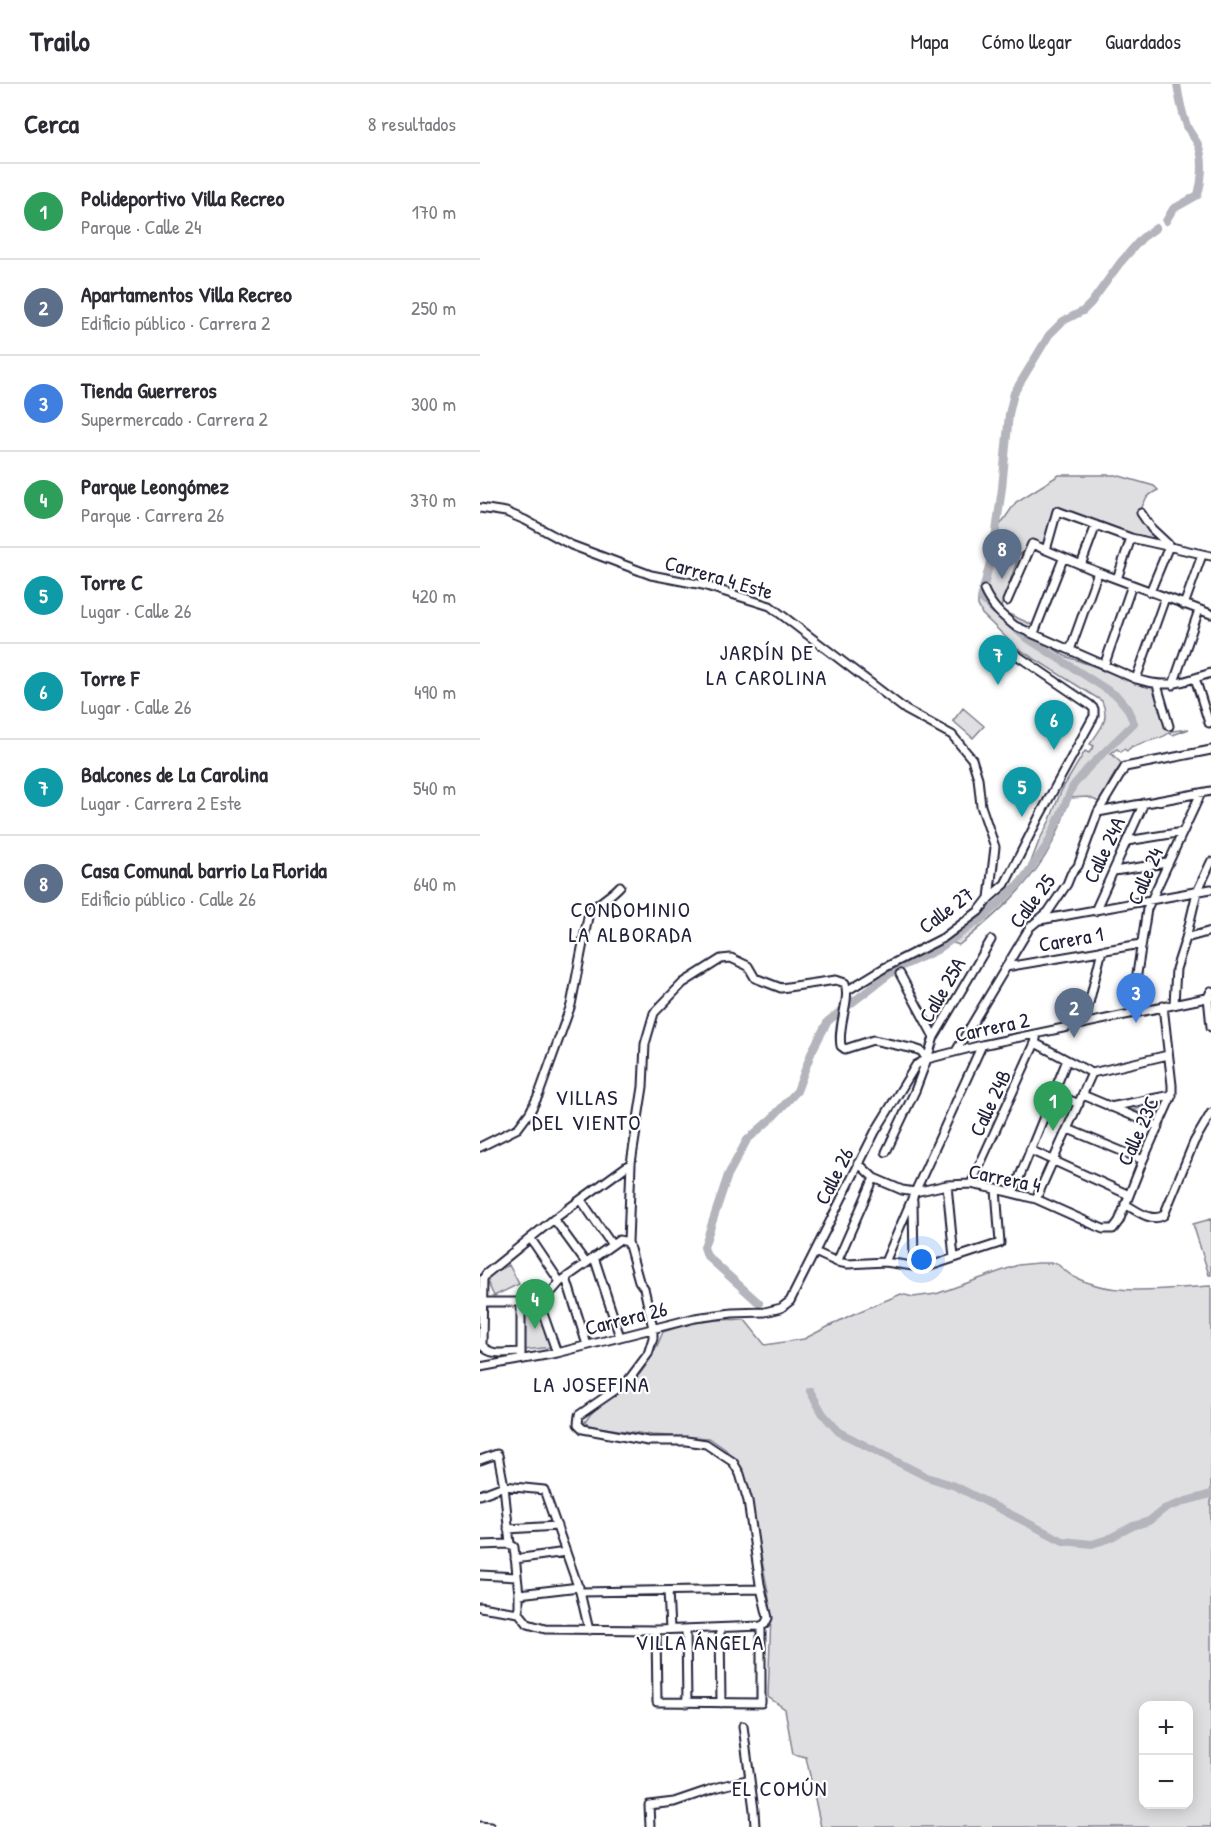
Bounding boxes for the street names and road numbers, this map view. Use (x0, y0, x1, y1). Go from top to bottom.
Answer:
street label: Carrera 4 Este (662, 548, 776, 606)
street label: Calle 24A (1076, 812, 1132, 888)
street label: Calle 24 (1120, 843, 1170, 909)
street label: Calle 25 (1002, 868, 1062, 934)
street label: Calle 27 (912, 880, 980, 940)
street label: Carera 1 (1036, 919, 1106, 959)
street label: Calle 25A (912, 952, 972, 1028)
street label: Carrera 2 (952, 1005, 1032, 1049)
street label: Calle 24B (962, 1065, 1018, 1141)
street label: Calle 23C (1110, 1092, 1166, 1170)
street label: Calle 26 (807, 1143, 861, 1209)
street label: Carrera 4 (966, 1156, 1044, 1200)
street label: Carrera 26 (582, 1294, 670, 1342)

